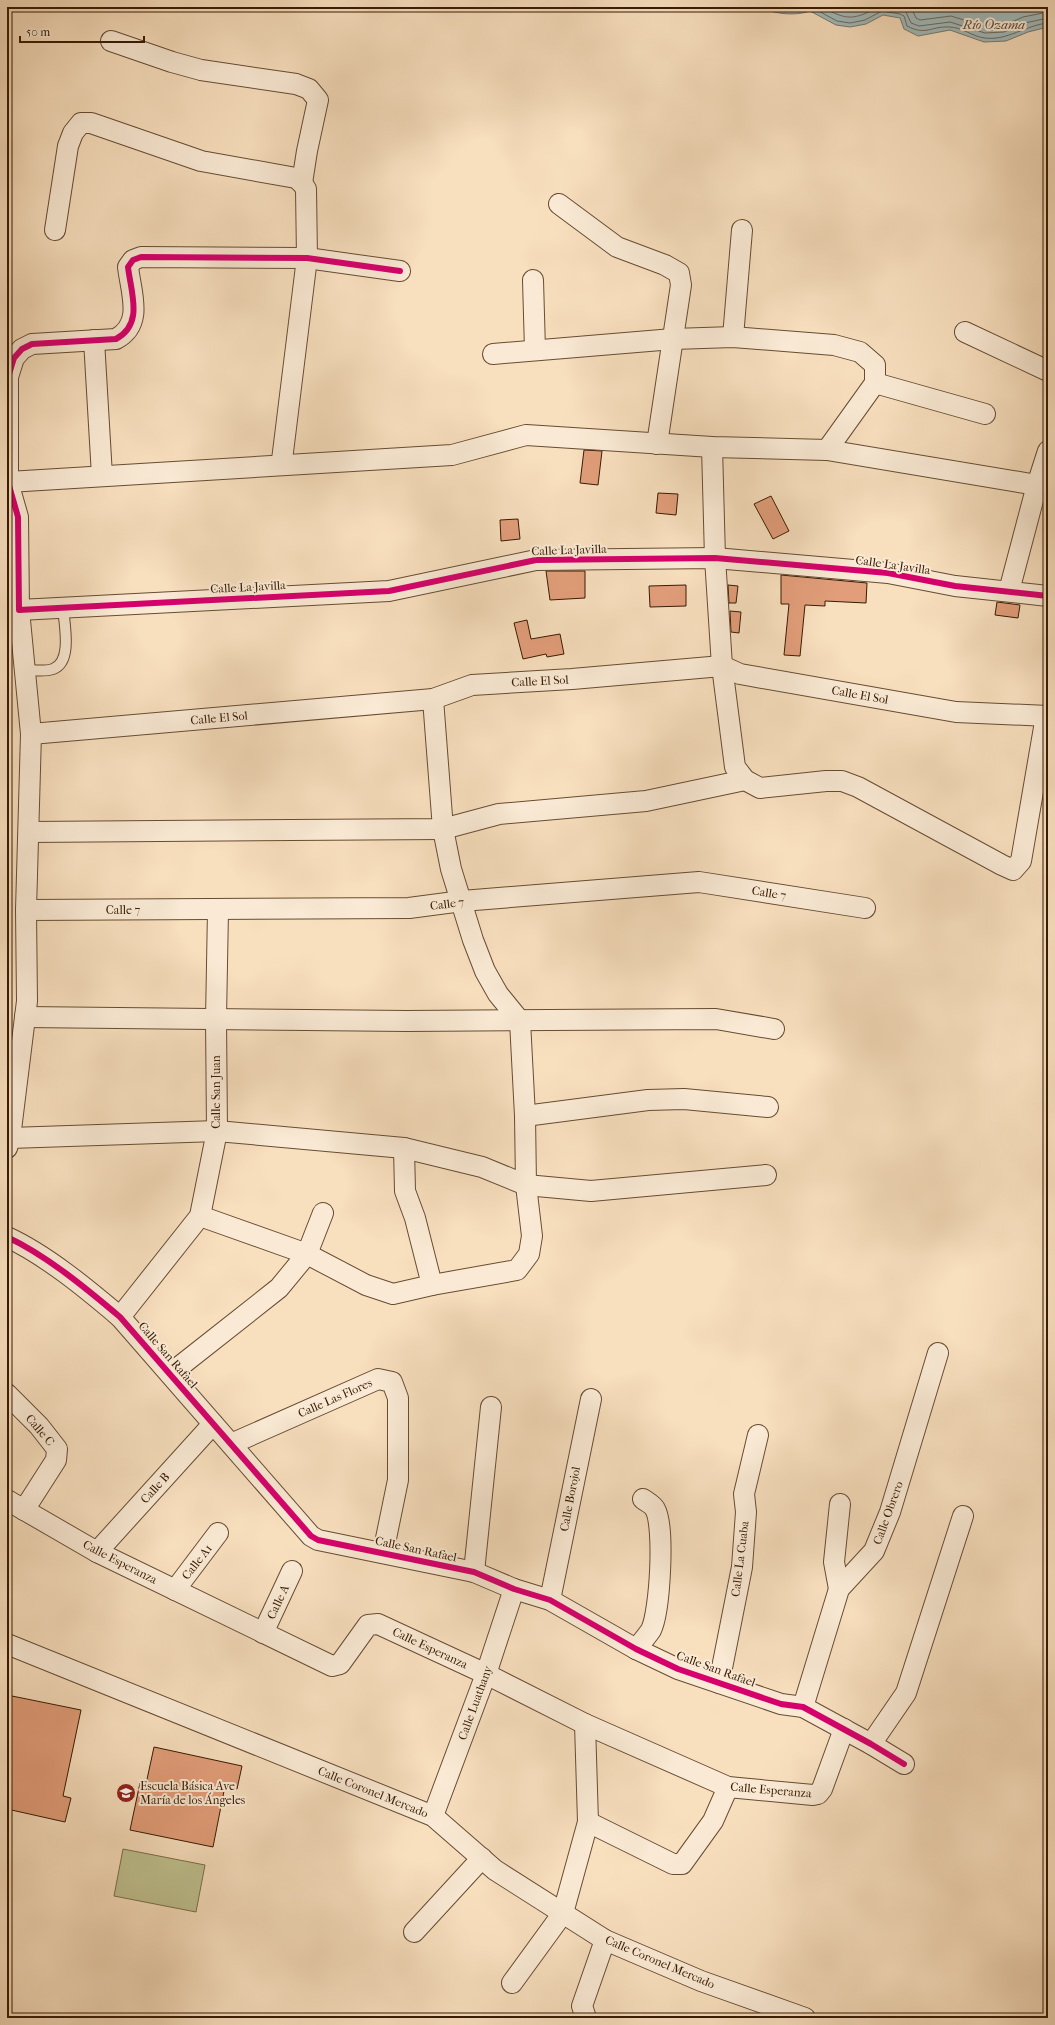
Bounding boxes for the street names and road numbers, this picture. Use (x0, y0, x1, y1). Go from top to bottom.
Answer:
street label: Calle La Javilla (531, 542, 607, 558)
street label: Calle La Javilla (855, 553, 932, 577)
street label: Calle La Javilla (210, 578, 286, 596)
street label: Calle El Sol (511, 672, 570, 689)
street label: Calle El Sol (831, 683, 890, 707)
street label: Calle El Sol (190, 708, 249, 727)
street label: Calle 7 (751, 883, 787, 903)
street label: Calle 7 (429, 895, 465, 913)
street label: Calle 7 (106, 903, 140, 917)
street label: Calle San Juan (209, 1055, 223, 1129)
street label: Calle San Rafael (135, 1319, 201, 1391)
street label: Calle Las Flores (296, 1375, 375, 1421)
street label: Calle C (23, 1412, 57, 1448)
street label: Calle Borojol (557, 1465, 583, 1533)
street label: Calle B (138, 1470, 173, 1506)
street label: Calle Obrero (870, 1479, 906, 1547)
street label: Calle La Cuaba (728, 1520, 752, 1598)
street label: Calle San Rafael (374, 1534, 459, 1565)
street label: Calle Esperanza (81, 1537, 160, 1587)
street label: Calle A1 (179, 1542, 215, 1582)
street label: Calle A (264, 1582, 292, 1621)
street label: Calle Esperanza (390, 1624, 470, 1672)
street label: Calle San Rafael (675, 1648, 758, 1690)
street label: Calle Luathany (455, 1663, 495, 1742)
street label: Calle Coronel Mercado (316, 1763, 430, 1821)
street label: Calle Esperanza (730, 1779, 813, 1801)
street label: Calle Coronel Mercado (603, 1933, 717, 1991)

